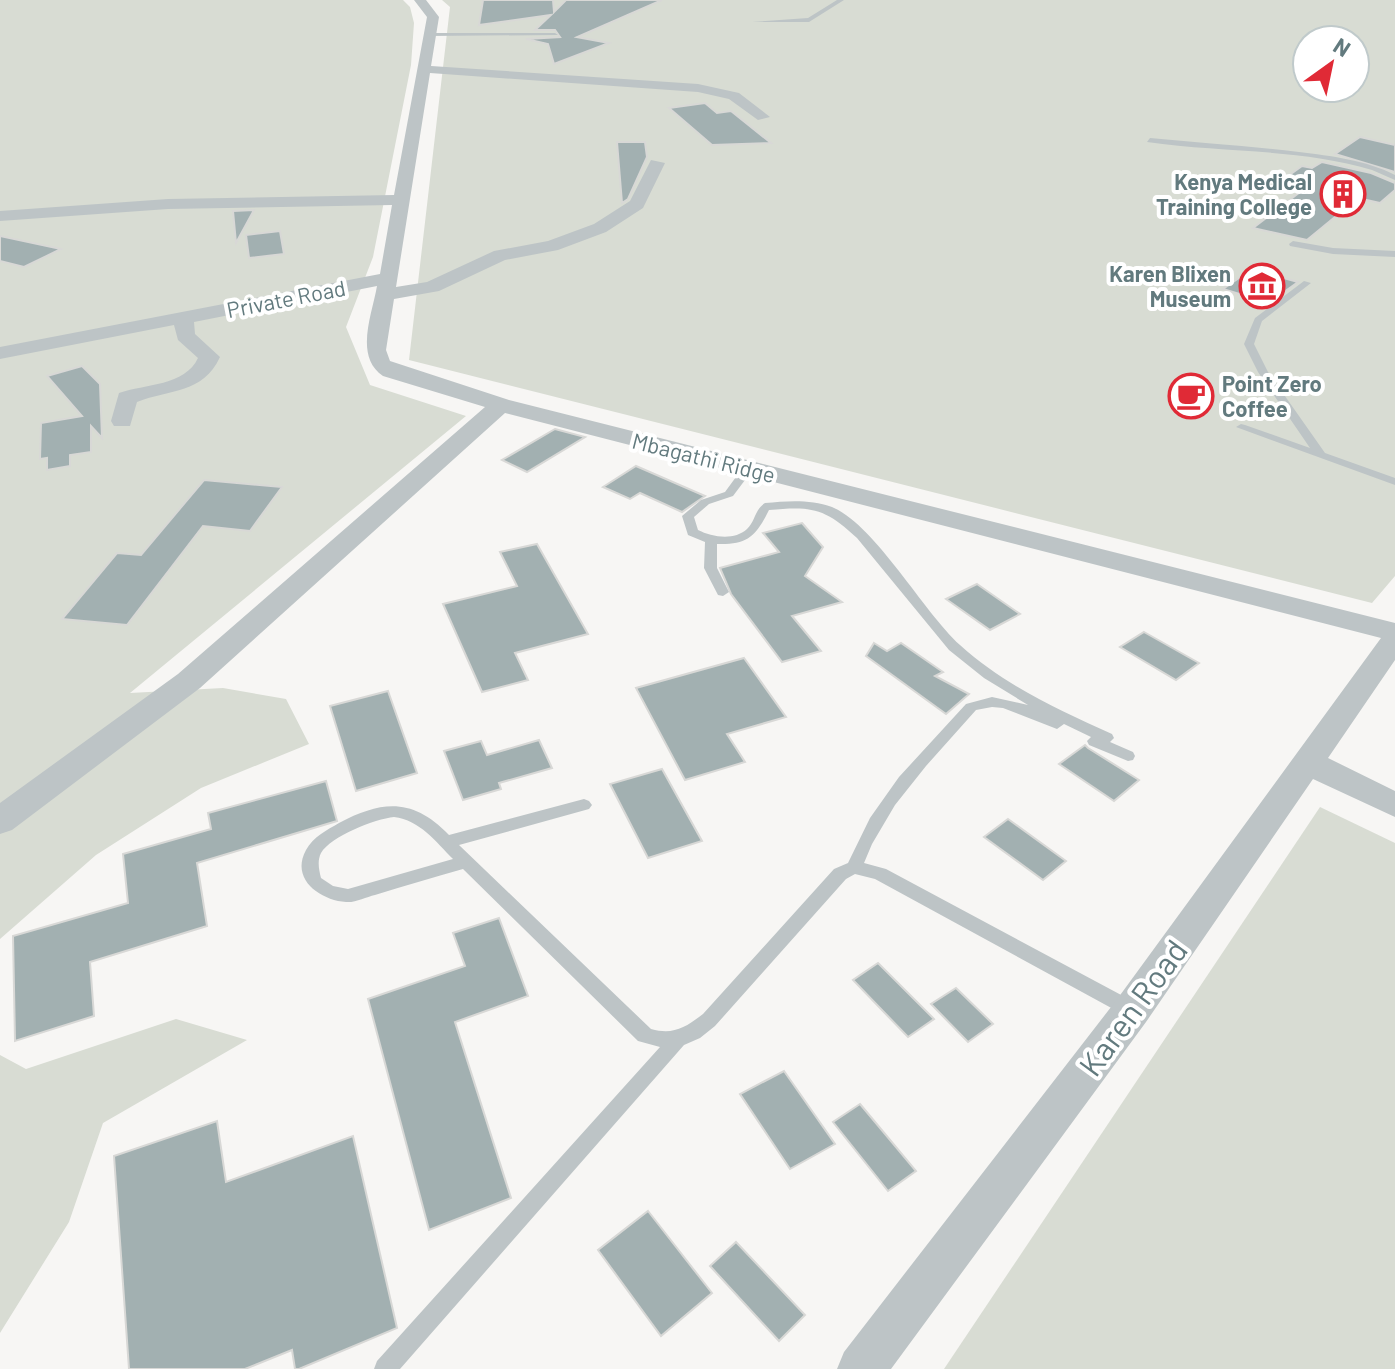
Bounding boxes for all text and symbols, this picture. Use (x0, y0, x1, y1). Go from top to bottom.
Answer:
north arrow (1291, 24, 1371, 104)
text: N (1329, 31, 1356, 61)
place label: Kenya Medical Training College (1156, 168, 1312, 219)
building icon: Kenya Medical Training College (1319, 170, 1367, 218)
place label: Karen Blixen Museum (1109, 260, 1231, 311)
museum icon: Karen Blixen Museum (1238, 262, 1286, 310)
street label: Private Road (224, 274, 348, 322)
place label: Point Zero Coffee (1222, 370, 1322, 421)
cafe icon: Point Zero Coffee (1167, 372, 1215, 420)
street label: Mbagathi Ridge (630, 427, 778, 487)
street label: Karen Road (1070, 932, 1194, 1082)

